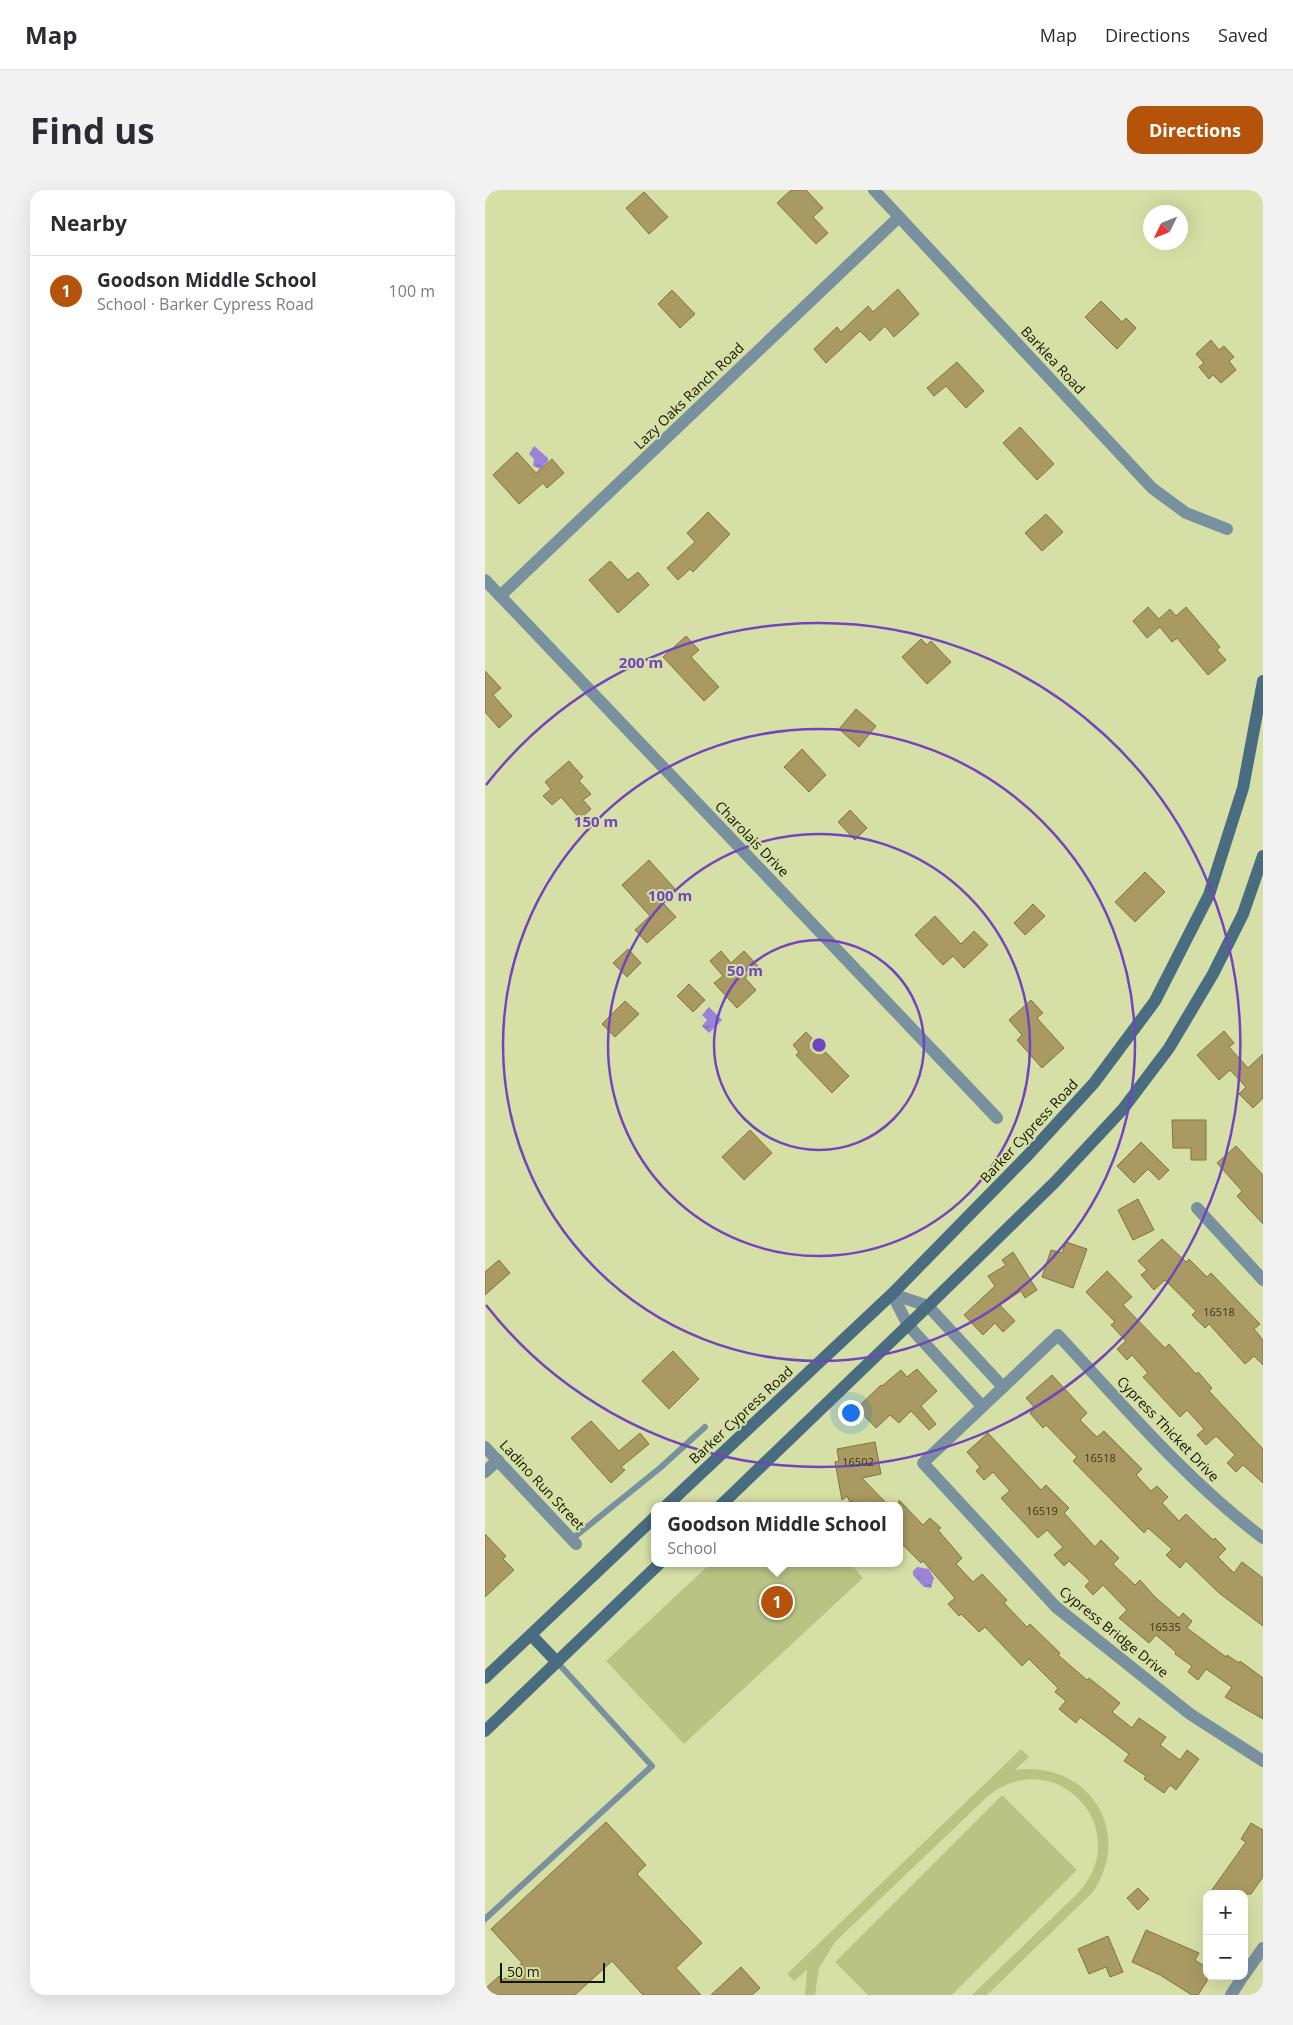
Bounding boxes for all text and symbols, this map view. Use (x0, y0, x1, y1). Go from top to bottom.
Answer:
text: Map (25, 18, 77, 51)
text: Map (1040, 23, 1077, 47)
text: Directions (1105, 23, 1190, 47)
text: Saved (1218, 23, 1268, 47)
button: Directions (1127, 106, 1263, 154)
text: Find us (30, 107, 155, 154)
north arrow (1143, 205, 1188, 250)
text: Nearby (50, 209, 127, 237)
text: Goodson Middle School (97, 267, 317, 293)
text: 1 (61, 280, 71, 302)
text: 100 m (389, 280, 435, 302)
text: School · Barker Cypress Road (97, 293, 314, 315)
street label: Barklea Road (1017, 322, 1090, 398)
street label: Lazy Oaks Ranch Road (630, 338, 748, 453)
text: 200 m (619, 652, 663, 672)
street label: Charolais Drive (711, 797, 794, 881)
text: 150 m (574, 811, 618, 831)
text: 100 m (648, 885, 692, 905)
text: 50 m (727, 960, 763, 980)
centre of rings (810, 1036, 828, 1054)
street label: Barker Cypress Road (975, 1075, 1082, 1187)
house number: 16518 (1203, 1304, 1235, 1319)
street label: Barker Cypress Road (685, 1361, 797, 1468)
street label: Cypress Thicket Drive (1113, 1372, 1224, 1486)
your location (838, 1400, 864, 1426)
street label: Ladino Run Street (496, 1436, 589, 1534)
house number: 16518 (1084, 1450, 1116, 1465)
house number: 16502 (842, 1454, 874, 1469)
popup (651, 1502, 903, 1567)
house number: 16519 (1026, 1503, 1058, 1518)
text: Goodson Middle School (667, 1511, 887, 1537)
text: School (667, 1537, 717, 1559)
street label: Cypress Bridge Drive (1056, 1582, 1173, 1682)
pin: 1 (761, 1583, 793, 1621)
house number: 16535 (1149, 1619, 1181, 1634)
map controls (1203, 1890, 1248, 1980)
button: + (1203, 1890, 1248, 1935)
button: − (1203, 1935, 1248, 1980)
scale bar (500, 1960, 605, 1983)
text: 50 m (507, 1962, 540, 1981)

